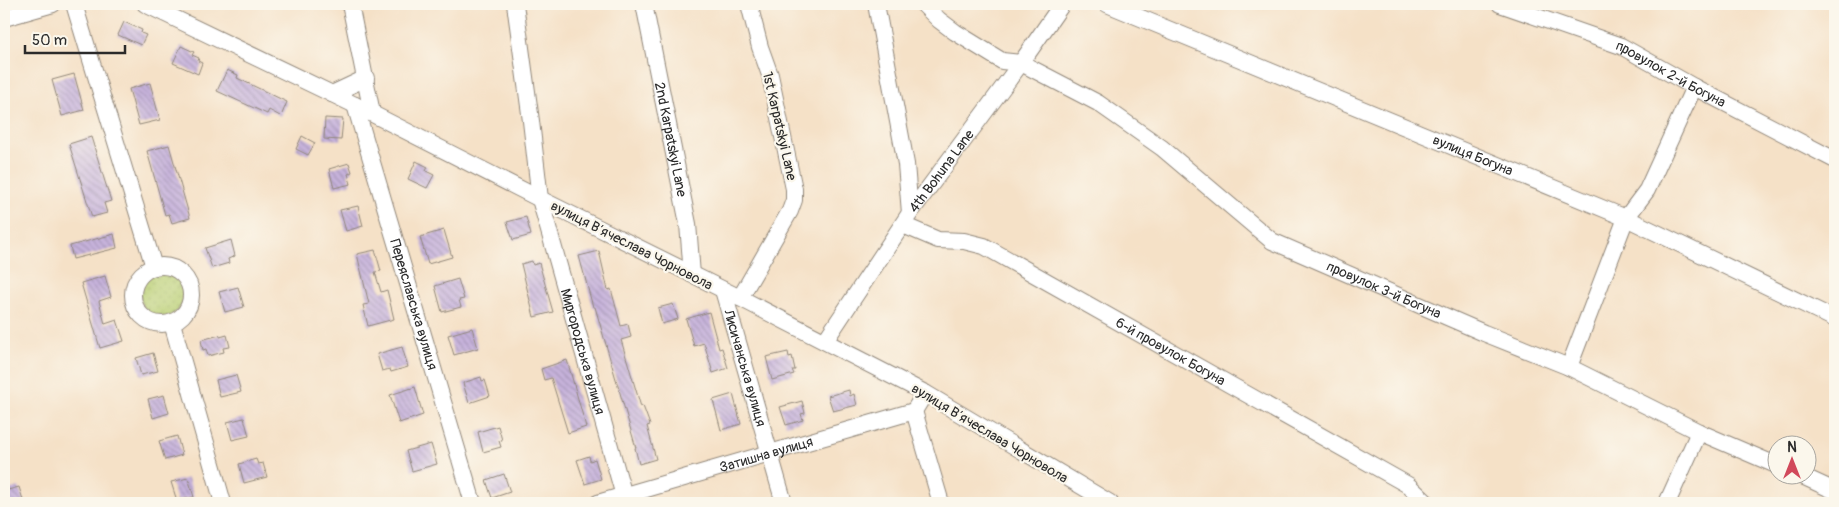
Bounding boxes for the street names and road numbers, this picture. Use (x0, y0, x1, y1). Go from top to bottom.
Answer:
street label: провулок 2-й Богуна (1614, 37, 1729, 111)
street label: 1st Karpatskyi Lane (759, 70, 800, 182)
street label: 2nd Karpatskyi Lane (651, 81, 690, 198)
street label: 4th Bohuna Lane (905, 126, 978, 216)
street label: вулиця Богуна (1430, 131, 1515, 179)
street label: вулиця Вʼячеслава Чорновола (548, 197, 716, 294)
street label: Переяславська вулиця (386, 237, 441, 372)
street label: провулок 3-й Богуна (1324, 258, 1444, 322)
street label: Миргородська вулиця (557, 287, 609, 416)
street label: Лисичанська вулиця (720, 307, 770, 428)
street label: 6-й провулок Богуна (1112, 314, 1228, 389)
street label: вулиця Вʼячеслава Чорновола (909, 380, 1071, 487)
street label: Затишна вулиця (717, 433, 815, 476)

